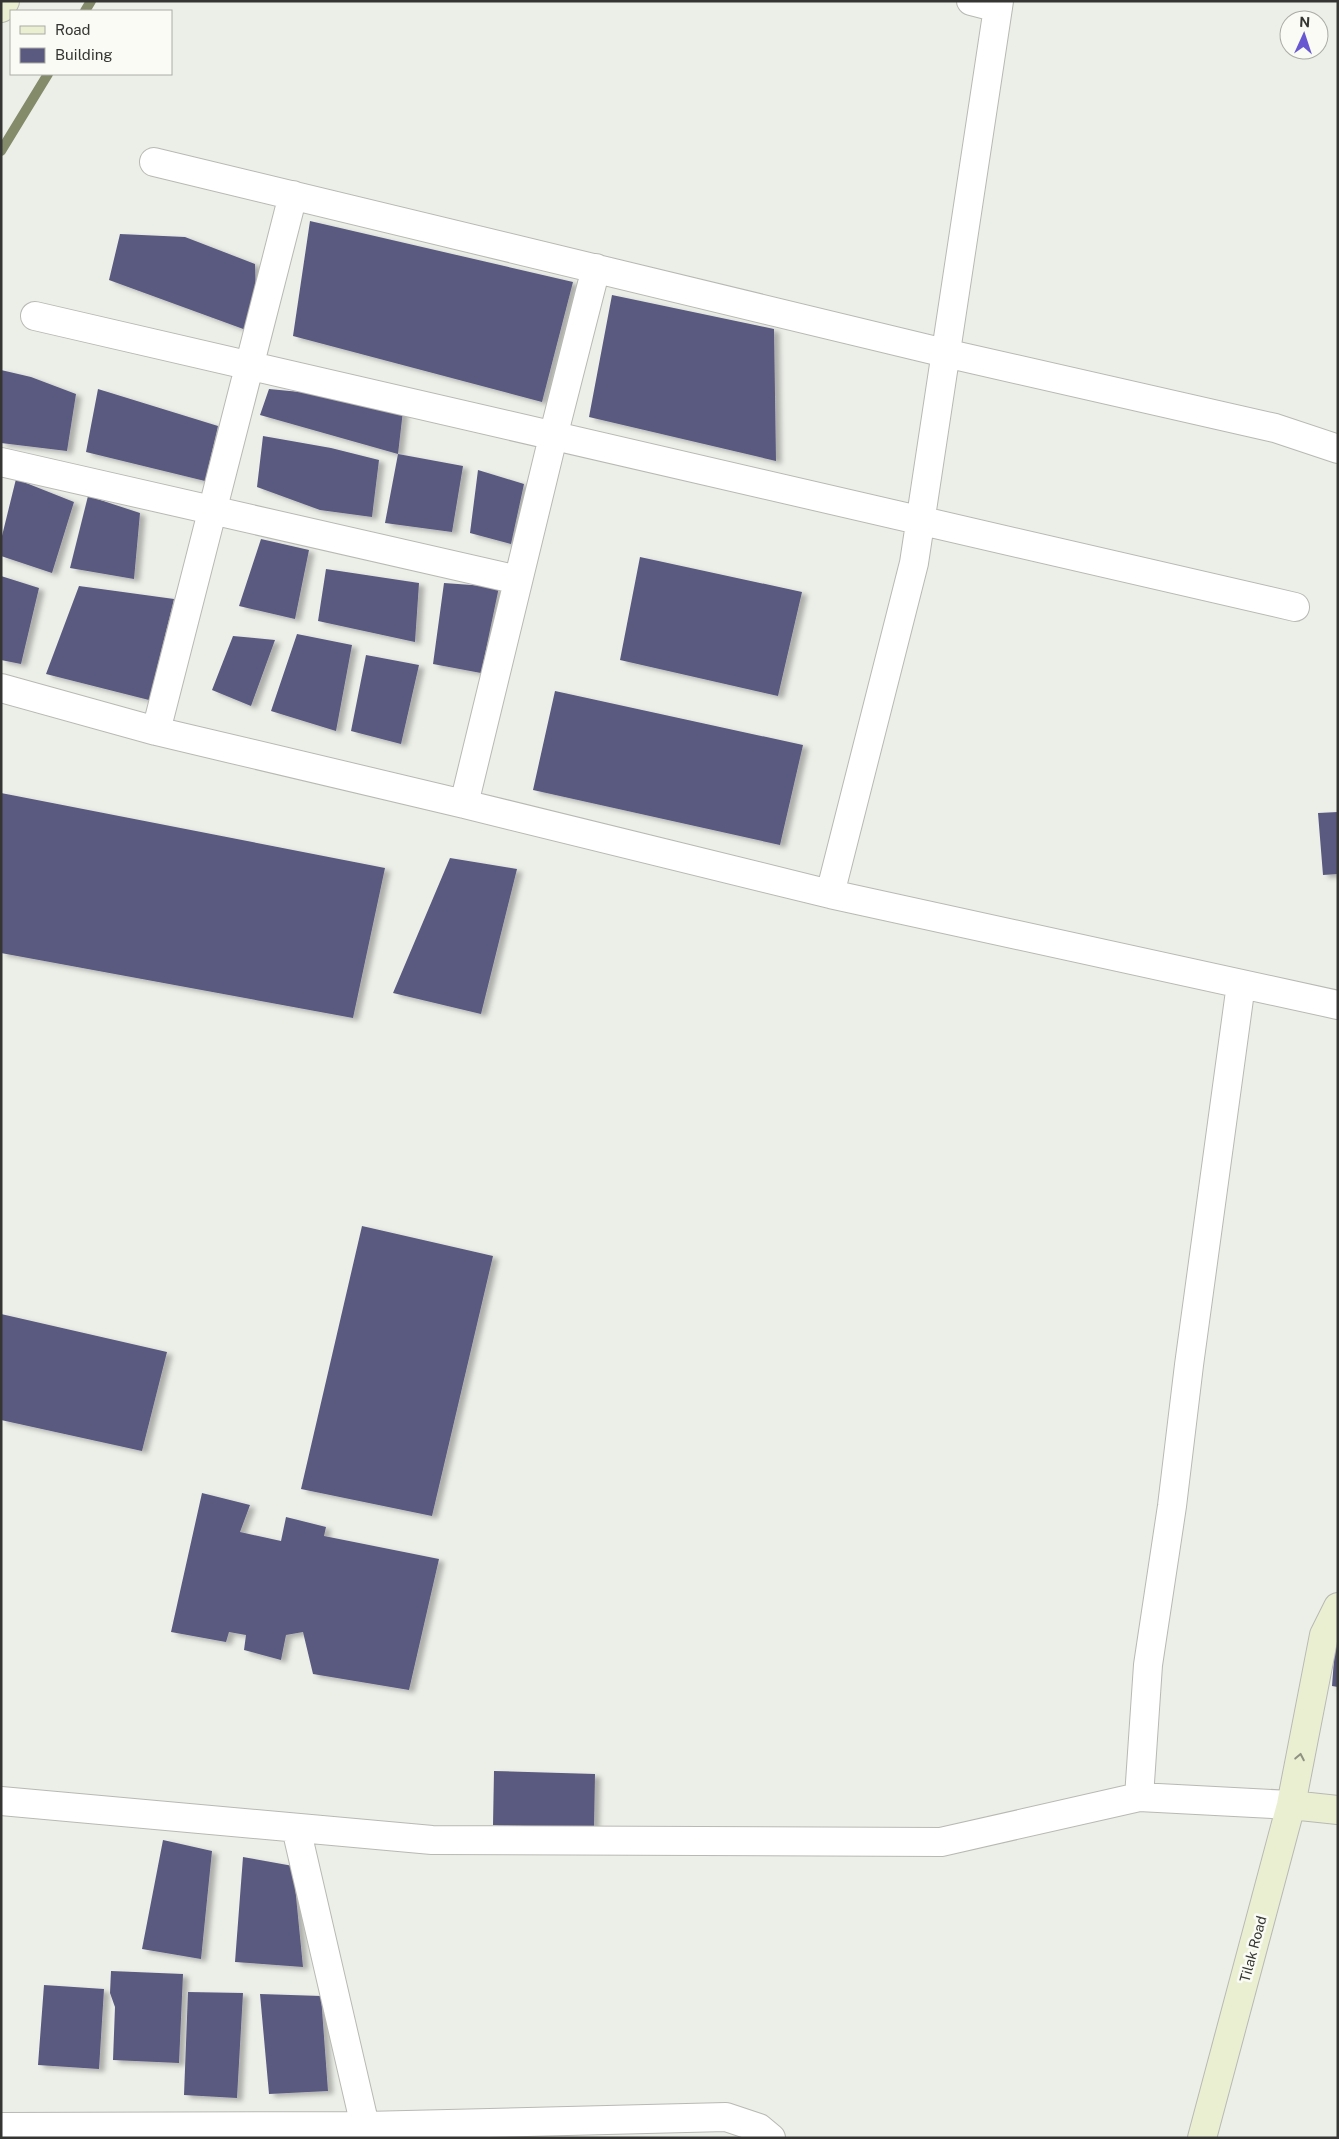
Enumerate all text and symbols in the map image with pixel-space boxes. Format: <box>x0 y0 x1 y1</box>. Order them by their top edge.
legend <box>10 10 172 75</box>
north arrow <box>1279 10 1329 60</box>
text: N <box>1299 14 1311 30</box>
text: Road <box>55 21 91 38</box>
text: Building <box>55 46 113 63</box>
one-way arrow <box>1295 1753 1305 1762</box>
street label: Tilak Road <box>1236 1914 1270 1984</box>

